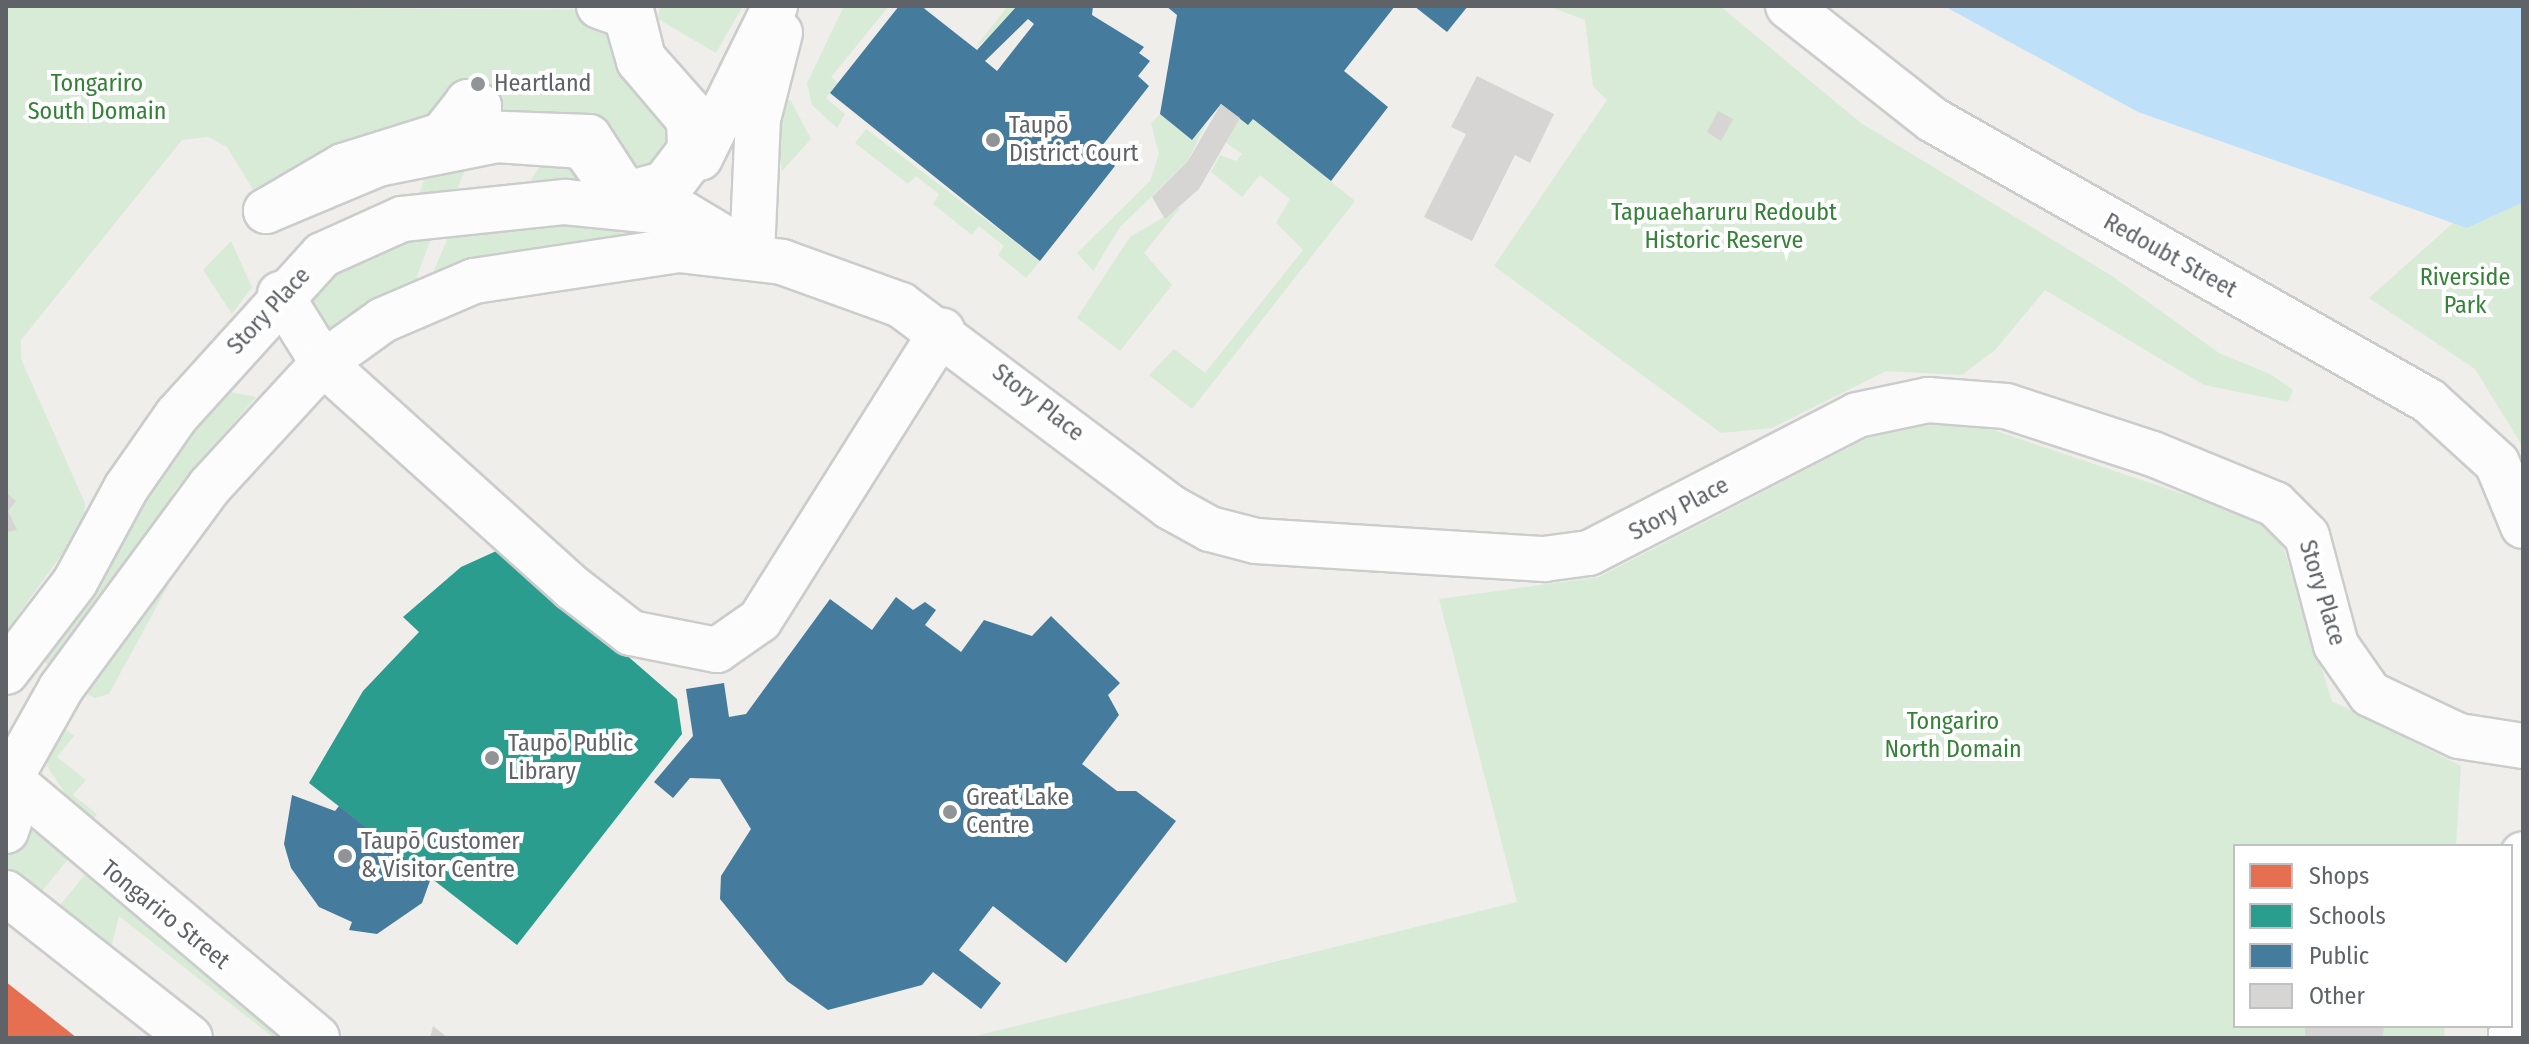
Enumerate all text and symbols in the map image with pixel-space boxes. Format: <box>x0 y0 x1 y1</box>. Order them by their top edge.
park label: Tongariro South Domain <box>28 70 166 126</box>
place label: Heartland <box>494 70 591 98</box>
marker: Heartland <box>469 75 487 93</box>
place label: Taupō District Court <box>1009 112 1138 168</box>
marker: Taupō District Court <box>984 131 1002 149</box>
park label: Tapuaeharuru Redoubt Historic Reserve <box>1611 199 1837 255</box>
street label: Redoubt Street <box>2098 208 2242 304</box>
street label: Story Place <box>221 261 317 361</box>
park label: Riverside Park <box>2420 264 2510 320</box>
street label: Story Place <box>986 358 1090 448</box>
street label: Story Place <box>1624 471 1734 547</box>
street label: Story Place <box>2292 537 2352 649</box>
park label: Tongariro North Domain <box>1884 708 2022 764</box>
place label: Taupō Public Library <box>508 730 633 786</box>
marker: Taupō Public Library <box>483 749 501 767</box>
place label: Great Lake Centre <box>966 784 1069 840</box>
marker: Great Lake Centre <box>941 803 959 821</box>
place label: Taupō Customer & Visitor Centre <box>361 828 520 884</box>
legend <box>2233 844 2513 1028</box>
marker: Taupō Customer & Visitor Centre <box>336 847 354 865</box>
street label: Tongariro Street <box>95 854 235 976</box>
text: Shops <box>2309 862 2369 890</box>
text: Schools <box>2309 902 2386 930</box>
text: Public <box>2309 942 2369 970</box>
text: Other <box>2309 982 2365 1010</box>

